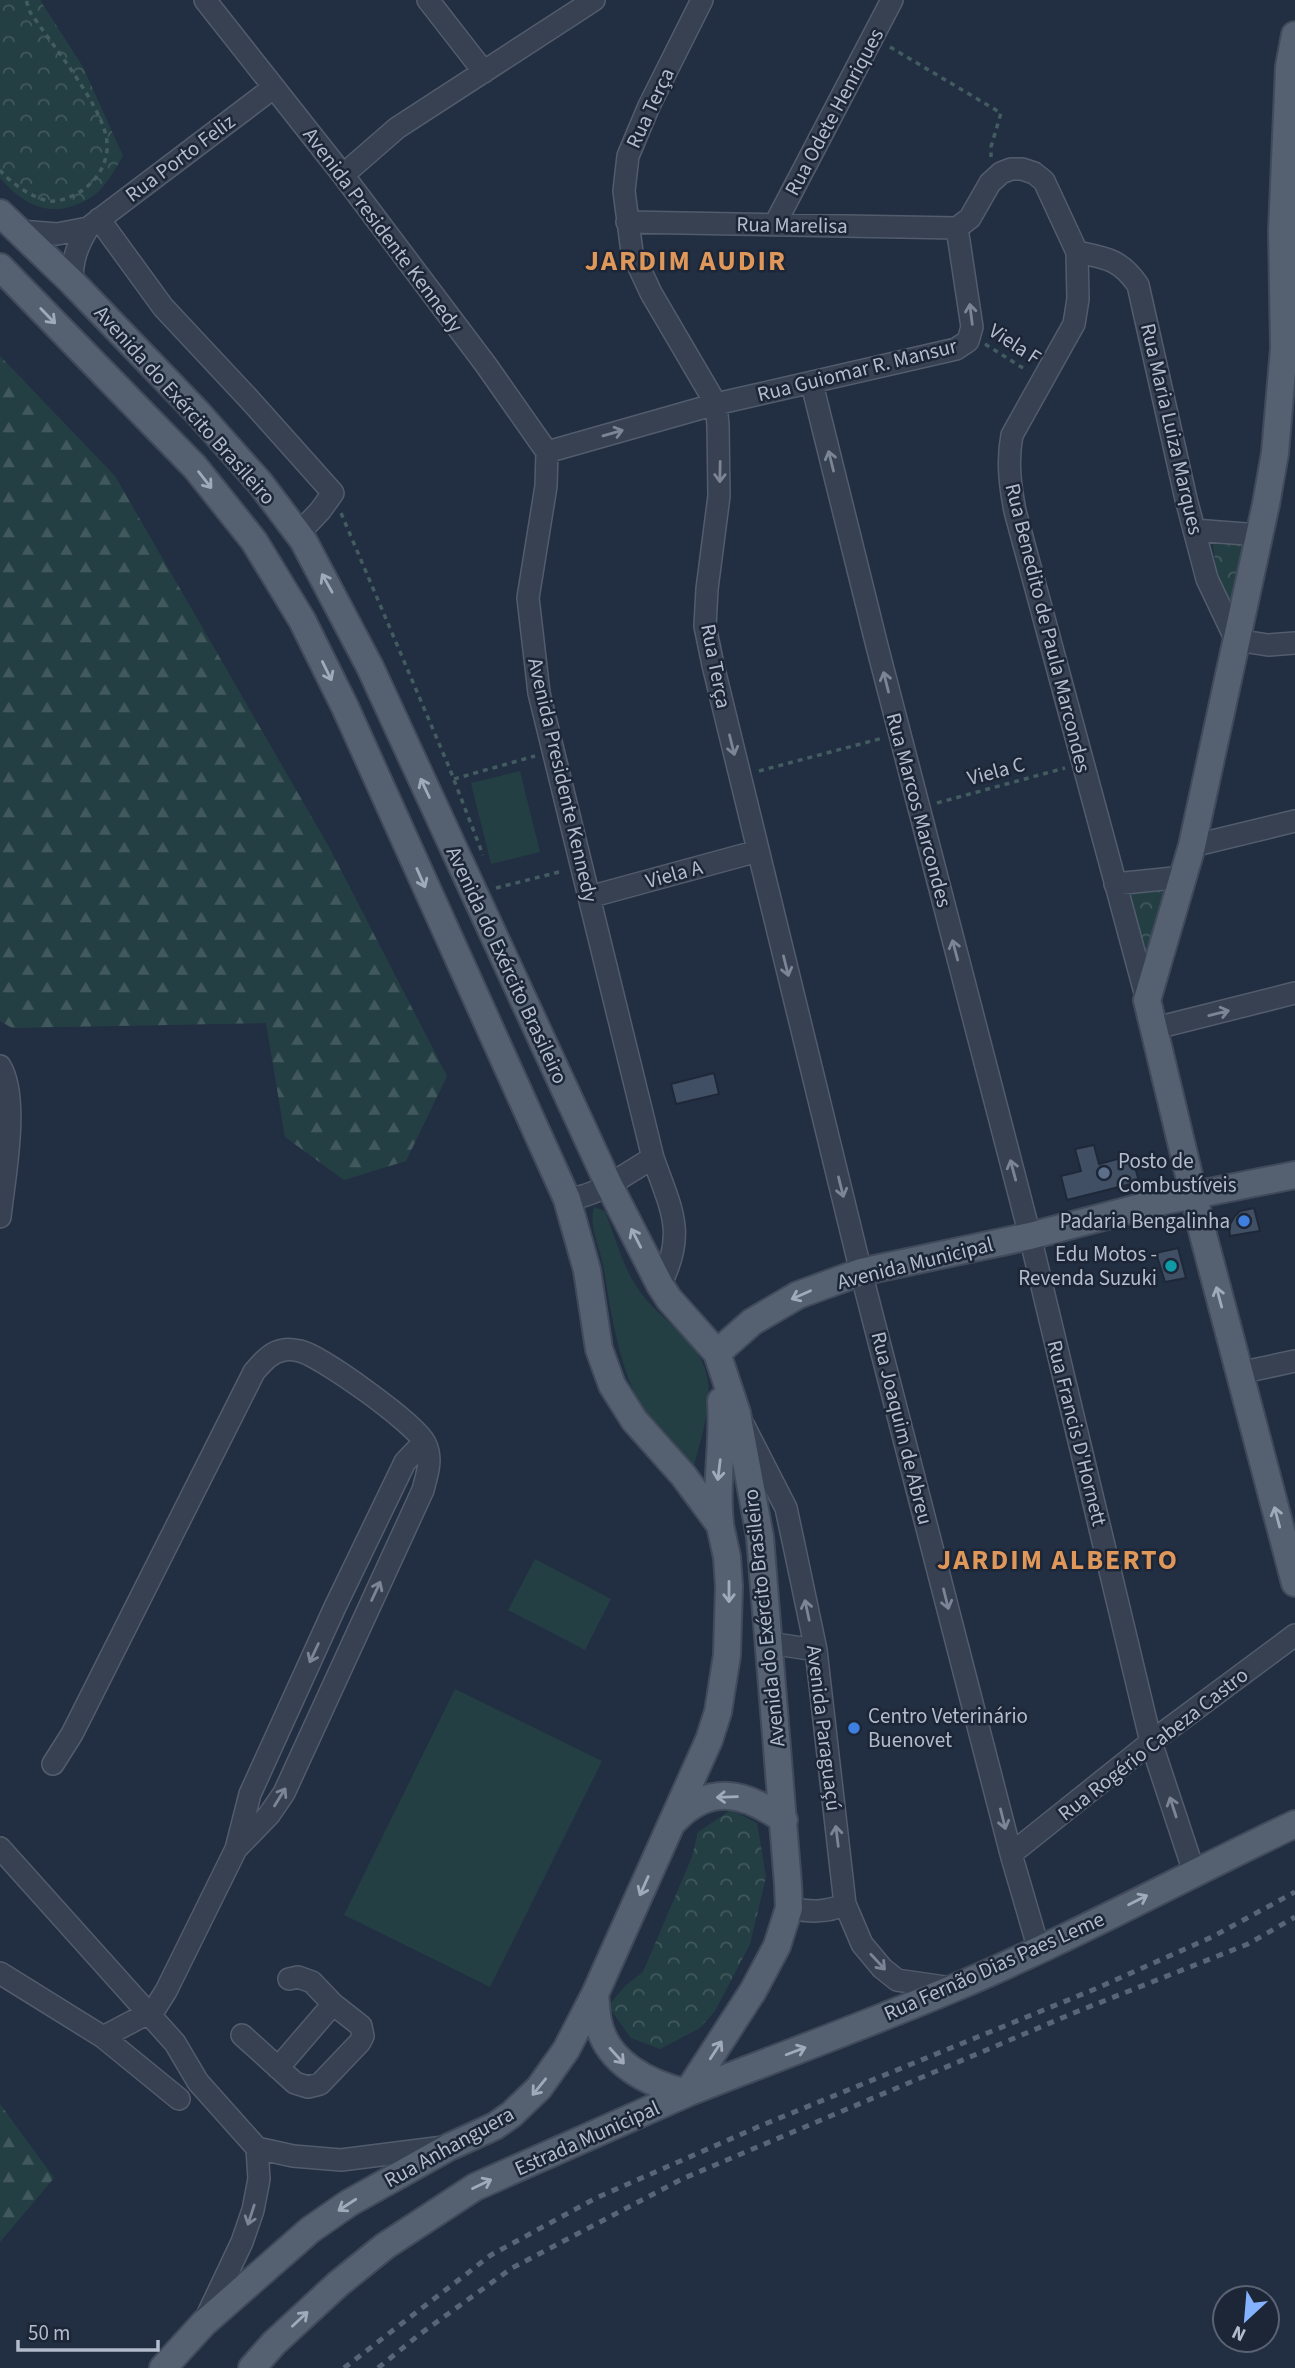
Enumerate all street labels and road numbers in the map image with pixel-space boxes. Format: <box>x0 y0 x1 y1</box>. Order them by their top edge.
street label: Rua Odete Henriques <box>777 23 891 201</box>
street label: Rua Terça <box>618 63 682 153</box>
street label: Rua Porto Feliz <box>119 107 241 209</box>
street label: Avenida Presidente Kennedy <box>296 121 470 339</box>
street label: Rua Marelisa <box>736 209 848 241</box>
street label: Avenida do Exército Brasileiro <box>87 299 283 511</box>
street label: Viela F <box>983 316 1047 372</box>
street label: Rua Maria Luiza Marques <box>1133 320 1211 538</box>
street label: Rua Guiomar R. Mansur <box>754 331 961 409</box>
street label: Rua Benedito de Paula Marcondes <box>997 480 1099 776</box>
street label: Rua Terça <box>693 621 739 711</box>
street label: Avenida Presidente Kennedy <box>520 655 606 905</box>
street label: Rua Marcos Marcondes <box>879 709 959 911</box>
street label: Viela C <box>964 749 1028 793</box>
street label: Avenida do Exército Brasileiro <box>439 841 575 1089</box>
street label: Viela A <box>642 852 706 896</box>
street label: Avenida Municipal <box>834 1229 996 1297</box>
street label: Rua Joaquim de Abreu <box>864 1328 940 1528</box>
street label: Rua Francis D'Hornett <box>1039 1337 1115 1529</box>
street label: Avenida do Exército Brasileiro <box>736 1488 792 1748</box>
street label: Avenida Paraguaçú <box>799 1643 849 1813</box>
street label: Rua Rogério Cabeza Castro <box>1051 1660 1255 1828</box>
street label: Rua Fernão Dias Paes Leme <box>879 1904 1109 2028</box>
street label: Estrada Municipal <box>510 2093 664 2183</box>
street label: Rua Anhanguera <box>379 2099 519 2195</box>

